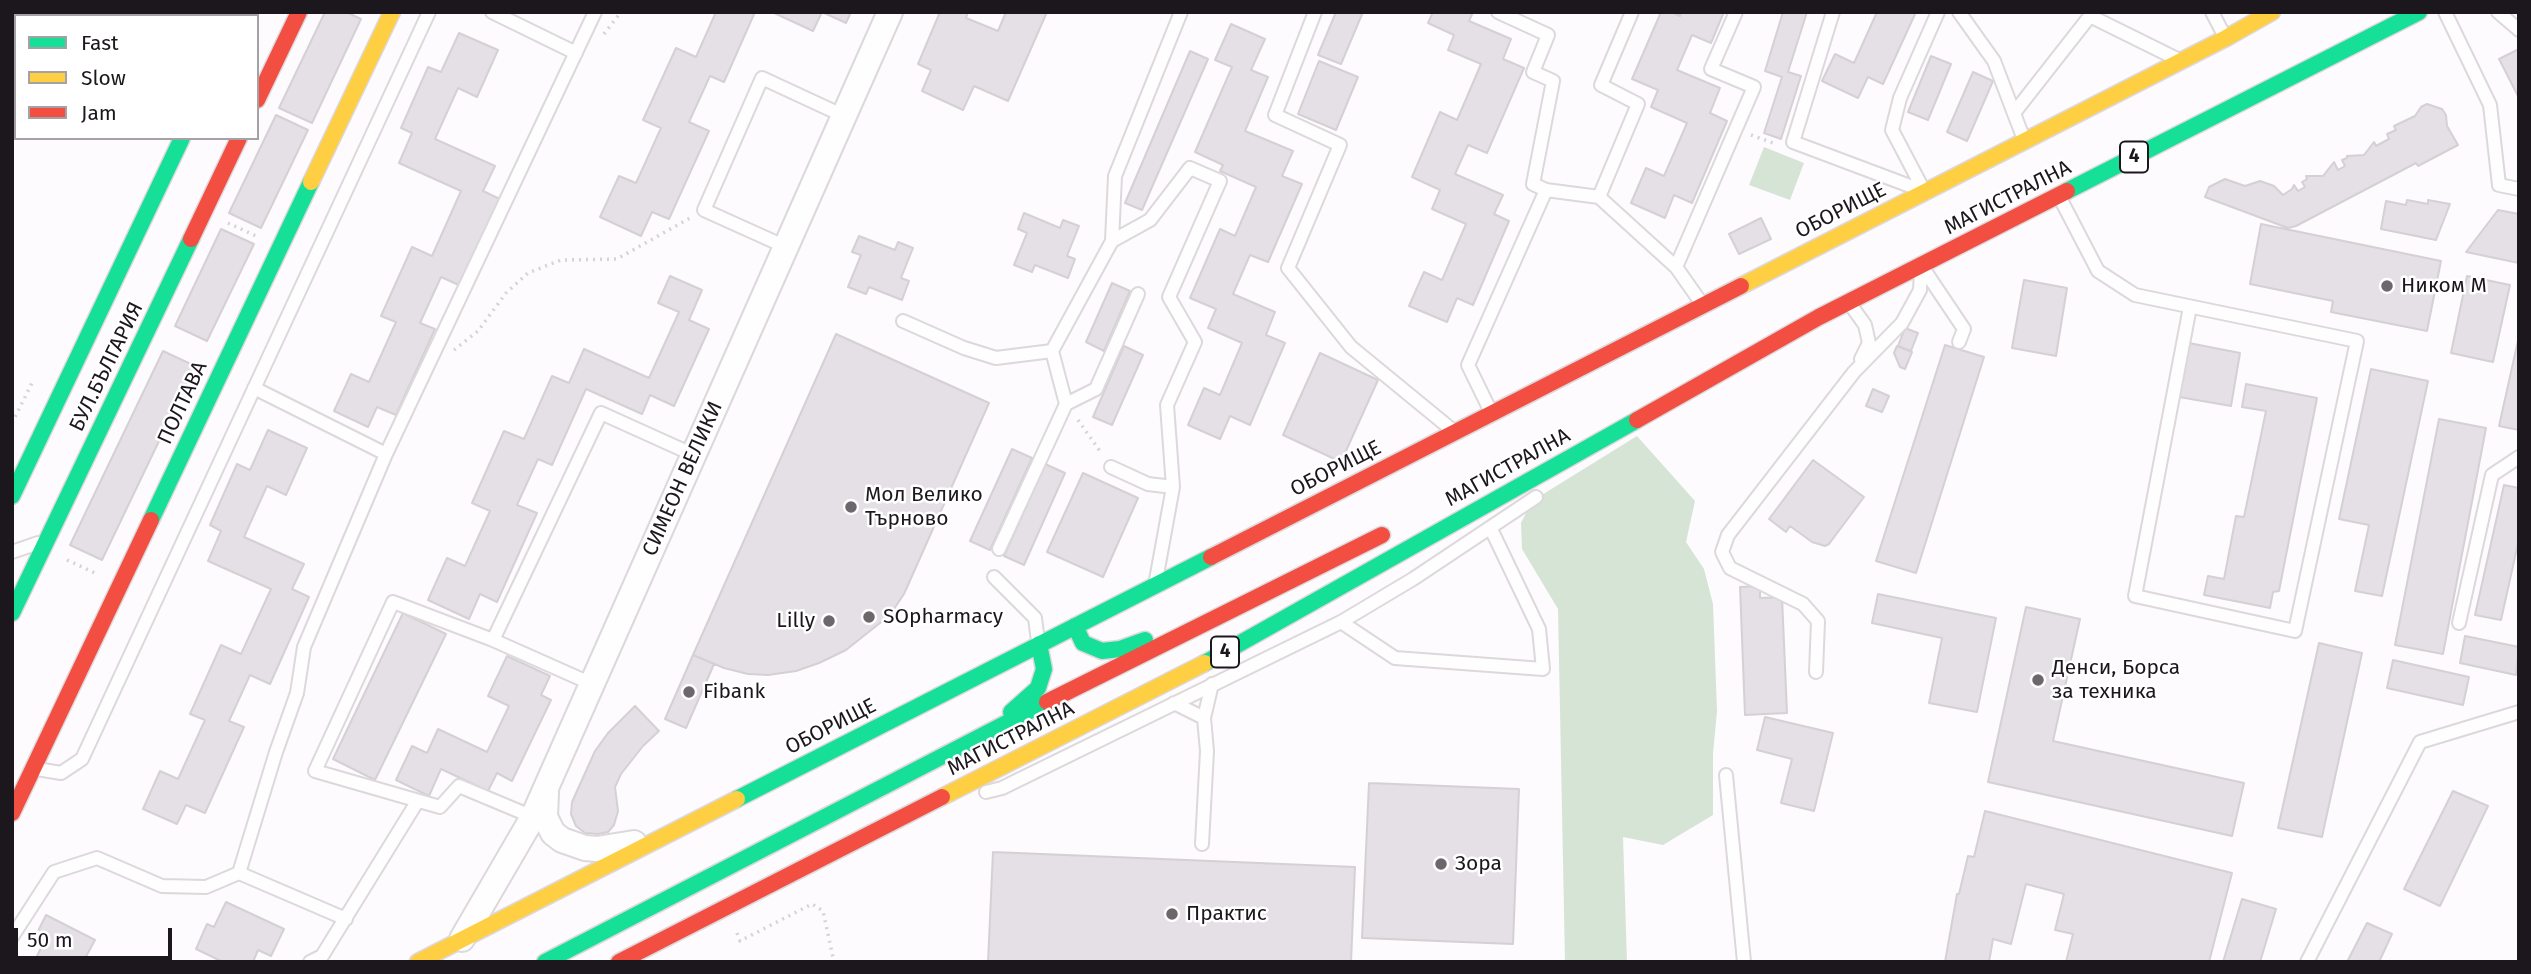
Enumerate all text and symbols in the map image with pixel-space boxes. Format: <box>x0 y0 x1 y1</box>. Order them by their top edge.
legend <box>14 14 259 140</box>
text: Fast <box>81 30 119 56</box>
text: Slow <box>81 65 126 91</box>
text: Jam <box>81 100 117 126</box>
road number: 4 <box>2120 141 2148 172</box>
street label: МАГИСТРАЛНА <box>1940 155 2076 241</box>
street label: ОБОРИЩЕ <box>1791 177 1891 245</box>
place label: Ником М <box>2401 273 2487 299</box>
marker: Ником М <box>2379 278 2395 294</box>
street label: БУЛ.БЪЛГАРИЯ <box>65 298 149 436</box>
street label: ПОЛТАВА <box>153 357 213 449</box>
street label: СИМЕОН ВЕЛИКИ <box>638 398 728 560</box>
street label: МАГИСТРАЛНА <box>1441 423 1575 513</box>
street label: ОБОРИЩЕ <box>1286 435 1386 503</box>
place label: Мол Велико Търново <box>865 482 983 532</box>
marker: Мол Велико Търново <box>843 499 859 515</box>
place label: SOpharmacy <box>883 604 1003 630</box>
place label: Lilly <box>776 608 815 634</box>
marker: SOpharmacy <box>861 609 877 625</box>
marker: Lilly <box>821 613 837 629</box>
road number: 4 <box>1211 636 1239 667</box>
place label: Денси, Борса за техника <box>2052 655 2180 705</box>
marker: Денси, Борса за техника <box>2030 672 2046 688</box>
place label: Fibank <box>703 679 765 705</box>
marker: Fibank <box>681 684 697 700</box>
street label: ОБОРИЩЕ <box>781 693 881 761</box>
street label: МАГИСТРАЛНА <box>943 696 1079 782</box>
place label: Зора <box>1455 851 1502 877</box>
marker: Зора <box>1433 856 1449 872</box>
place label: Практис <box>1186 901 1267 927</box>
marker: Практис <box>1164 906 1180 922</box>
scale bar <box>18 914 175 958</box>
text: 50 m <box>27 927 73 953</box>

